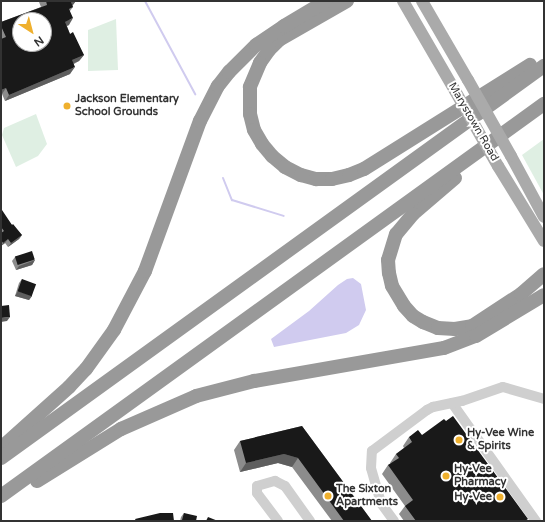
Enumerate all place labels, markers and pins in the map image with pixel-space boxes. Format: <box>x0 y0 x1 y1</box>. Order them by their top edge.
place label: Jackson Elementary School Grounds <box>75 93 179 119</box>
marker: Jackson Elementary School Grounds <box>62 101 72 111</box>
place label: Hy-Vee Wine & Spirits <box>467 427 534 453</box>
marker: Hy-Vee Wine & Spirits <box>454 435 464 445</box>
place label: Hy-Vee Pharmacy <box>454 463 506 489</box>
marker: Hy-Vee Pharmacy <box>441 471 451 481</box>
place label: The Sixton Apartments <box>336 483 398 509</box>
place label: Hy-Vee <box>454 490 492 504</box>
marker: The Sixton Apartments <box>323 491 333 501</box>
marker: Hy-Vee <box>495 492 505 502</box>

